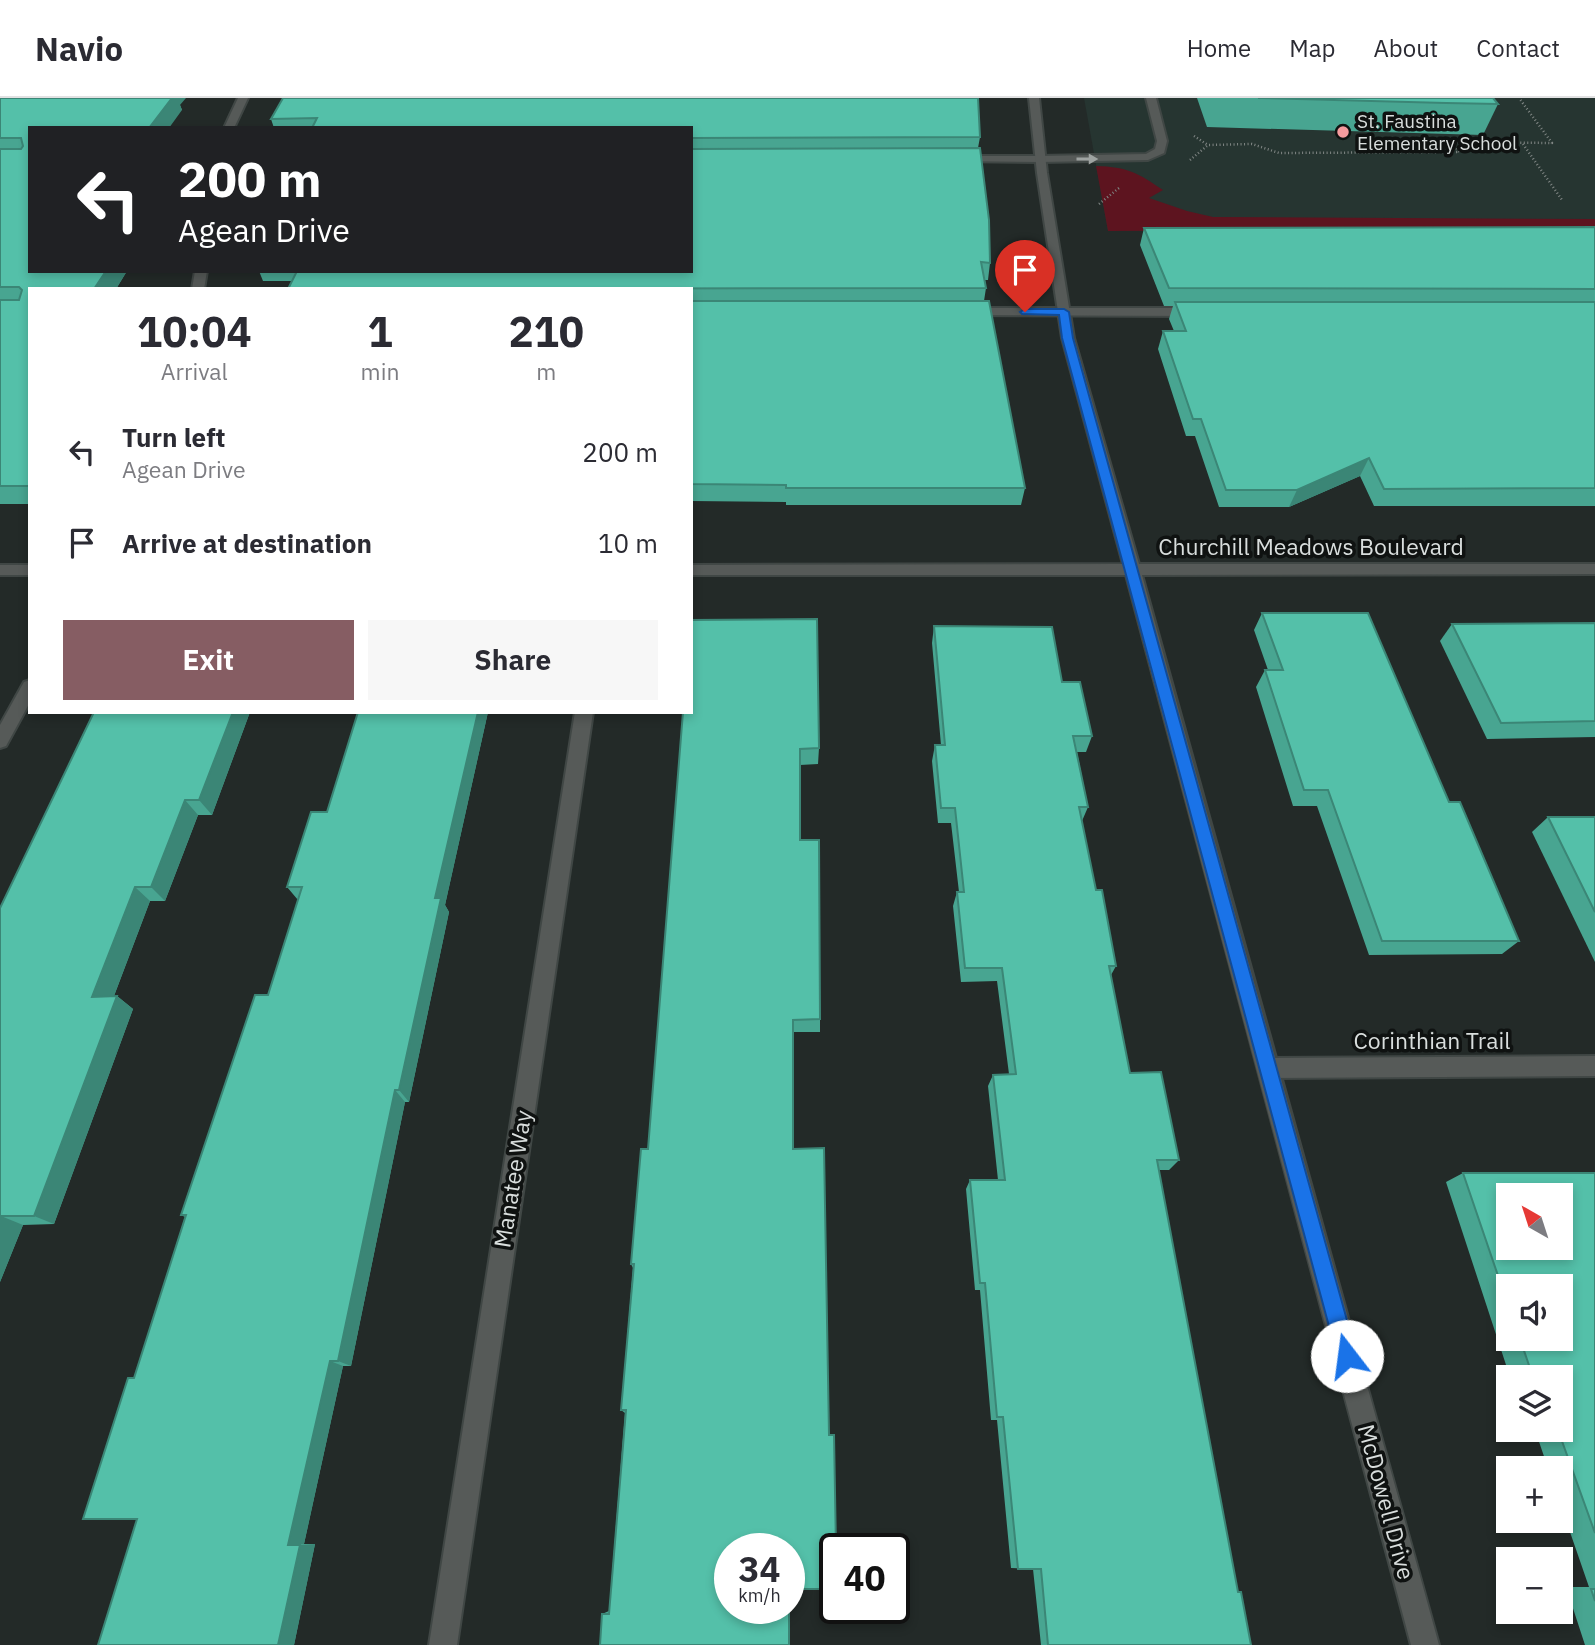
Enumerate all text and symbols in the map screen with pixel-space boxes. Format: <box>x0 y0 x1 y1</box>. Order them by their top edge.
text: Navio <box>35 27 123 70</box>
text: Home <box>1187 32 1251 64</box>
text: Map <box>1289 32 1335 64</box>
text: About <box>1373 32 1438 64</box>
text: Contact <box>1476 32 1560 64</box>
place label: St. Faustina Elementary School <box>1357 109 1517 155</box>
marker: St. Faustina Elementary School <box>1335 124 1351 140</box>
text: 200 m <box>178 147 322 210</box>
one-way arrow <box>1076 153 1098 165</box>
icon: left <box>63 154 154 245</box>
text: Agean Drive <box>178 209 350 251</box>
pin <box>995 240 1055 312</box>
icon: arrive <box>1006 251 1044 289</box>
text: 10:04 <box>137 304 252 359</box>
text: 1 <box>367 304 393 359</box>
text: 210 <box>508 304 584 359</box>
text: Arrival <box>161 356 228 386</box>
text: min <box>361 356 399 386</box>
text: m <box>536 356 556 386</box>
text: Turn left <box>122 420 225 454</box>
icon: left <box>63 433 101 471</box>
text: 200 m <box>582 435 658 469</box>
text: Agean Drive <box>122 454 246 484</box>
icon: arrive <box>63 524 101 562</box>
text: Arrive at destination <box>122 526 372 560</box>
text: 10 m <box>598 526 658 560</box>
street label: Churchill Meadows Boulevard <box>1158 531 1464 561</box>
button: Exit <box>63 620 354 700</box>
button: Share <box>368 620 658 700</box>
street label: Corinthian Trail <box>1354 1025 1510 1055</box>
street label: Manatee Way <box>486 1107 538 1250</box>
north arrow <box>1496 1183 1573 1260</box>
map controls <box>1496 1183 1573 1624</box>
button: sound <box>1496 1274 1573 1351</box>
position arrow <box>1310 1319 1384 1393</box>
button: layers <box>1496 1365 1573 1442</box>
street label: McDowell Drive <box>1352 1421 1422 1583</box>
button: + <box>1496 1456 1573 1533</box>
speed limit sign: 40 <box>819 1533 910 1624</box>
text: 34 <box>738 1546 781 1592</box>
button: − <box>1496 1547 1573 1624</box>
text: km/h <box>738 1584 781 1607</box>

